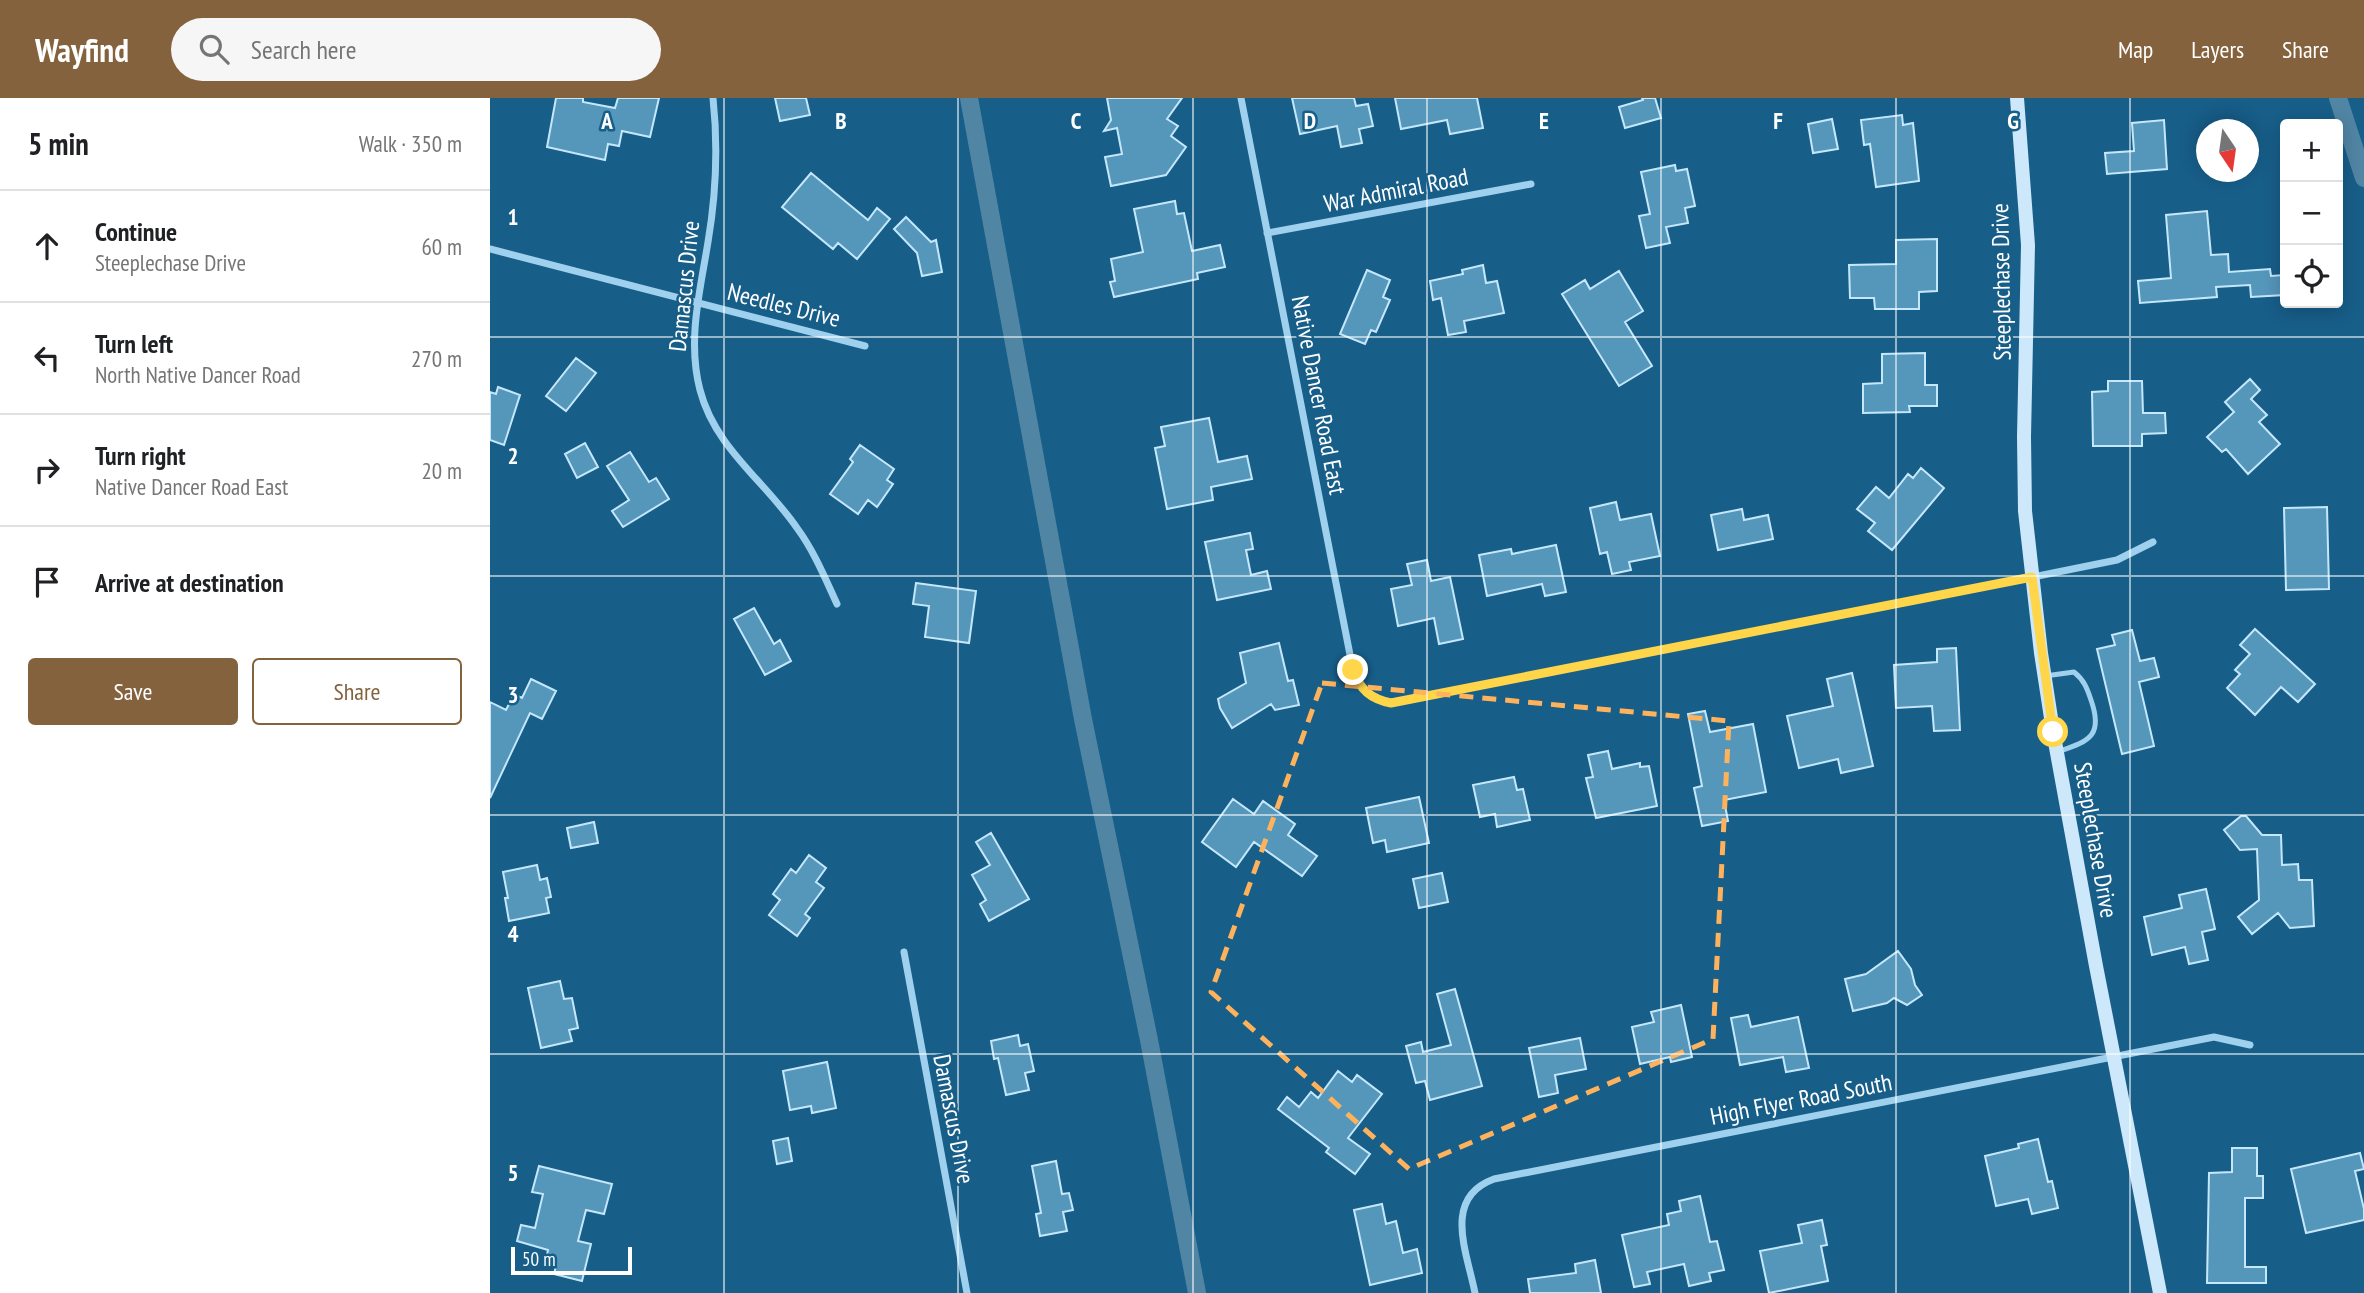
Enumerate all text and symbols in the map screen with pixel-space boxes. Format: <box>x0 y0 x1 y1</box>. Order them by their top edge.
search box <box>171 18 661 81</box>
text: Wayfind <box>35 28 129 71</box>
icon: search <box>195 30 233 68</box>
text: Search here <box>251 33 356 66</box>
text: Map <box>2118 34 2153 65</box>
text: Layers <box>2191 34 2244 65</box>
text: Share <box>2282 34 2329 65</box>
text: A <box>600 106 613 135</box>
text: B <box>835 106 847 135</box>
text: C <box>1071 106 1082 135</box>
text: D <box>1304 106 1316 135</box>
text: E <box>1539 106 1549 135</box>
text: F <box>1773 106 1783 135</box>
text: G <box>2007 106 2019 135</box>
north arrow <box>2196 119 2259 182</box>
map controls <box>2280 119 2343 308</box>
button: + <box>2280 119 2343 182</box>
text: 5 min <box>28 124 89 163</box>
text: Walk · 350 m <box>359 129 462 158</box>
street label: War Admiral Road <box>1321 161 1471 219</box>
button: − <box>2280 182 2343 245</box>
text: 1 <box>508 202 519 231</box>
street label: Steeplechase Drive <box>1984 203 2018 361</box>
text: Continue <box>95 215 177 248</box>
street label: Damascus Drive <box>662 219 706 353</box>
icon: ahead <box>28 227 66 265</box>
text: 60 m <box>421 232 462 261</box>
button: locate <box>2280 245 2343 308</box>
text: Steeplechase Drive <box>95 248 246 277</box>
street label: Needles Drive <box>724 276 844 334</box>
street label: Native Dancer Road East <box>1285 293 1354 497</box>
text: Turn left <box>95 327 173 360</box>
icon: left <box>28 339 66 377</box>
text: 270 m <box>411 344 462 373</box>
text: North Native Dancer Road <box>95 360 301 389</box>
text: Turn right <box>95 439 186 472</box>
text: 2 <box>508 441 519 470</box>
icon: right <box>28 451 66 489</box>
text: 20 m <box>421 456 462 485</box>
text: Native Dancer Road East <box>95 472 288 501</box>
icon: arrive <box>28 563 66 601</box>
text: Arrive at destination <box>95 566 284 599</box>
route end <box>1337 654 1368 685</box>
button: Save <box>28 658 238 725</box>
button: Share <box>252 658 462 725</box>
text: 3 <box>508 680 519 709</box>
route start <box>2037 716 2068 747</box>
street label: Steeplechase Drive <box>2067 760 2125 920</box>
text: 4 <box>508 919 519 948</box>
street label: Damascus Drive <box>926 1052 982 1186</box>
street label: High Flyer Road South <box>1708 1066 1894 1132</box>
text: 5 <box>508 1158 519 1187</box>
scale bar <box>511 1244 632 1276</box>
text: 50 m <box>522 1247 556 1271</box>

